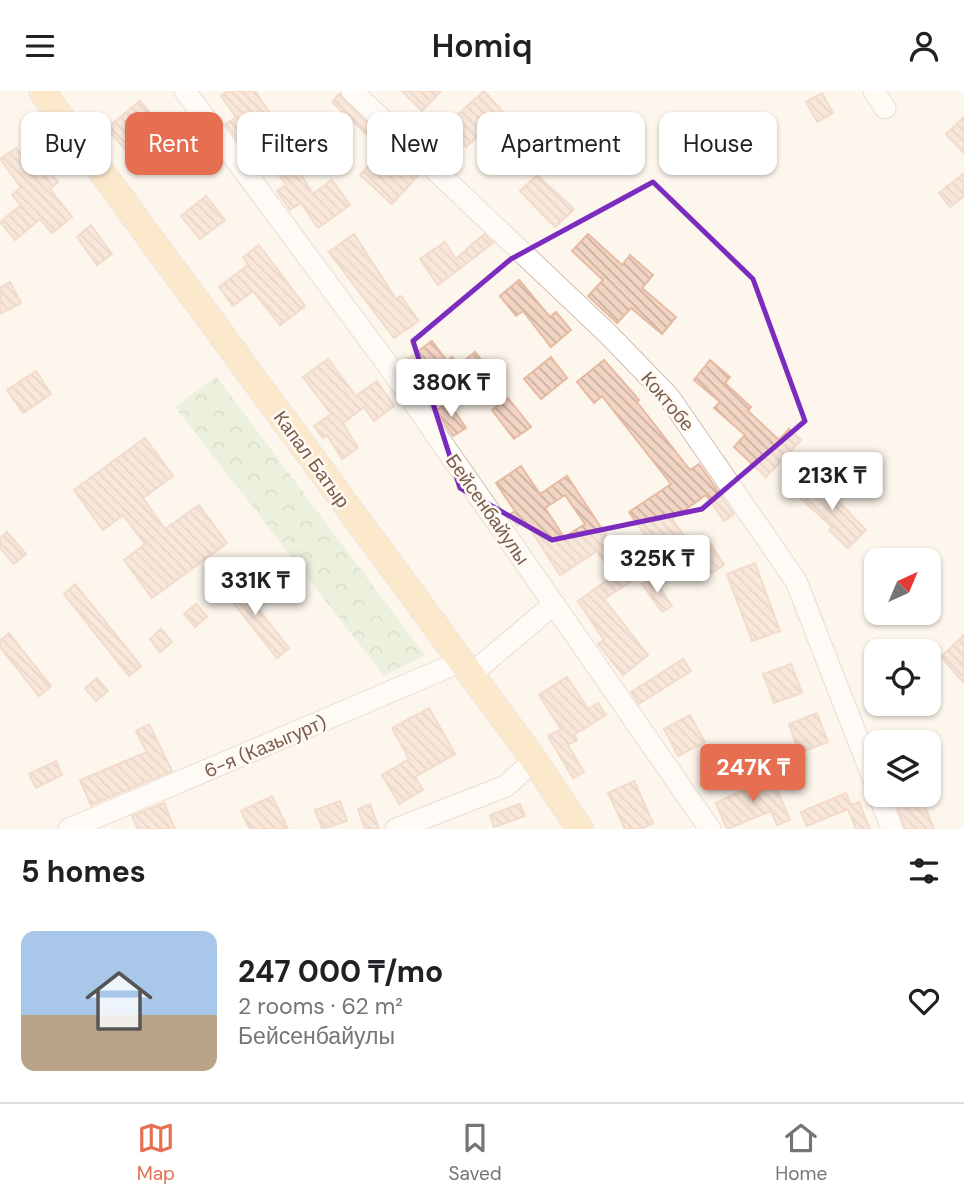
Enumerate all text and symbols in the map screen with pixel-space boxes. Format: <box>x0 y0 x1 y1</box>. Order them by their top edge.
text: Homiq <box>432 25 532 67</box>
icon: menu <box>21 27 59 65</box>
icon: person <box>905 27 943 65</box>
chip: Buy <box>21 112 111 175</box>
chip: Rent <box>125 112 223 175</box>
chip: Filters <box>237 112 353 175</box>
chip: New <box>367 112 463 175</box>
chip: Apartment <box>477 112 645 175</box>
chip: House <box>659 112 777 175</box>
pin: 380K ₸ <box>394 359 508 419</box>
street label: Коктобе <box>635 366 700 436</box>
text: 380K ₸ <box>412 367 490 397</box>
street label: Капал Батыр <box>268 406 355 513</box>
street label: Бейсенбайулы <box>440 449 535 570</box>
pin: 213K ₸ <box>775 453 889 512</box>
text: 213K ₸ <box>798 460 866 490</box>
pin: 325K ₸ <box>600 535 714 595</box>
text: 325K ₸ <box>620 543 694 573</box>
north arrow <box>864 548 942 625</box>
map controls <box>864 548 941 807</box>
pin: 331K ₸ <box>198 557 312 617</box>
text: 331K ₸ <box>221 565 289 595</box>
button: locate <box>864 639 941 716</box>
street label: 6-я (Казыгурт) <box>200 709 330 783</box>
button: layers <box>864 730 941 807</box>
pin: 247K ₸ <box>696 745 810 804</box>
text: 247K ₸ <box>716 752 790 782</box>
text: 5 homes <box>21 852 146 891</box>
icon: filters <box>905 852 943 890</box>
text: 247 000 ₸/mo <box>238 952 443 991</box>
icon: home <box>77 959 161 1043</box>
icon: heart <box>905 982 943 1020</box>
text: 2 rooms · 62 m² <box>238 991 403 1021</box>
text: Бейсенбайулы <box>238 1021 395 1051</box>
tab: Map <box>137 1119 175 1186</box>
tab: Saved <box>449 1119 502 1186</box>
tab: Home <box>775 1119 827 1186</box>

